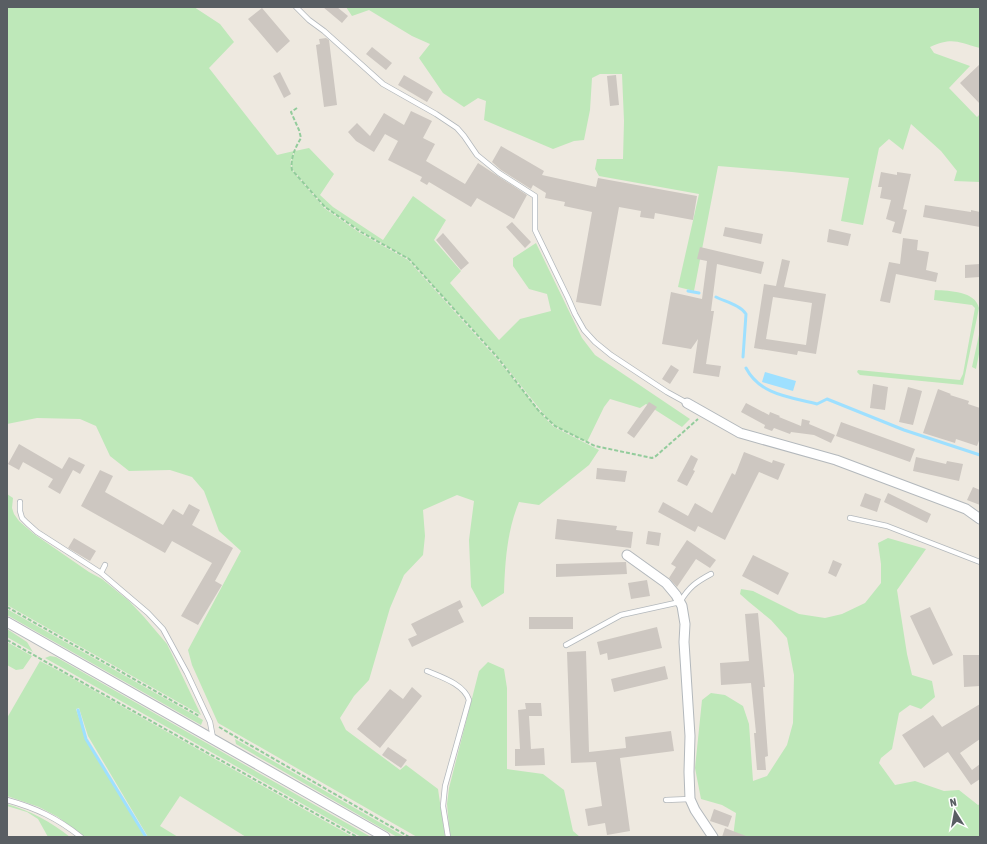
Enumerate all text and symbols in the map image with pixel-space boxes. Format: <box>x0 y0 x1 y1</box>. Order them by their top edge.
north arrow <box>935 792 975 832</box>
text: N <box>949 796 957 809</box>

